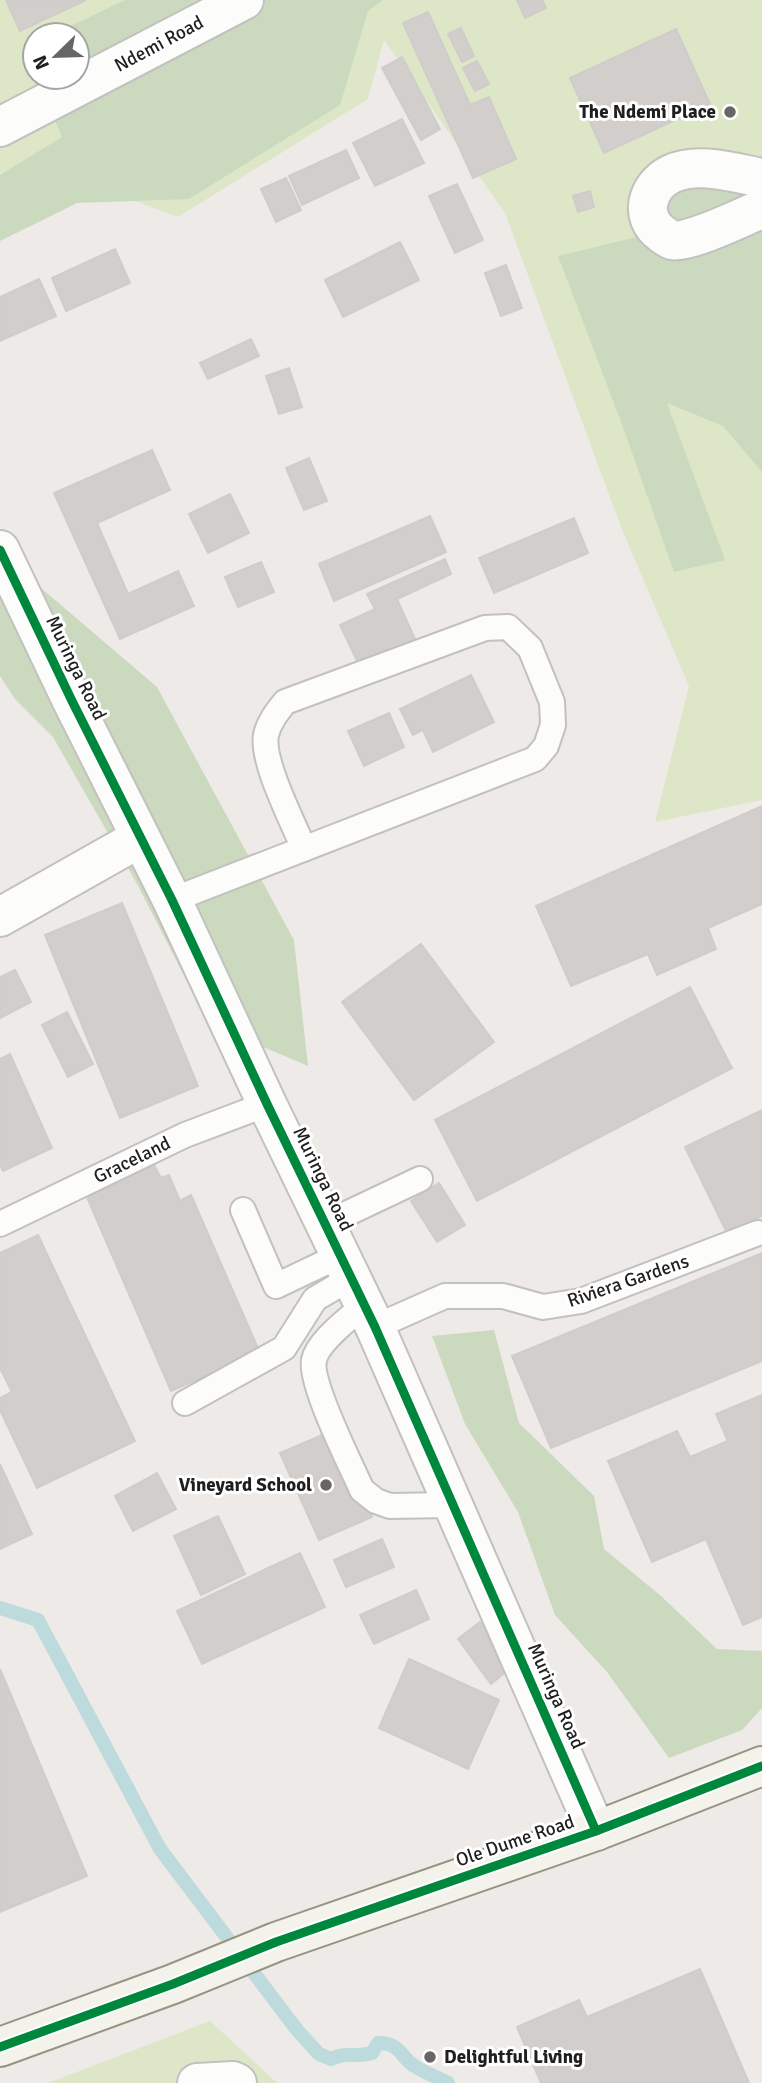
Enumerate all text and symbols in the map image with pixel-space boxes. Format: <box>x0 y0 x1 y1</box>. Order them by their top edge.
street label: Ndemi Road <box>110 10 208 78</box>
north arrow <box>21 21 91 91</box>
text: N <box>28 51 55 73</box>
place label: The Ndemi Place <box>579 100 716 124</box>
marker: The Ndemi Place <box>722 104 738 120</box>
street label: Muringa Road <box>40 612 112 724</box>
street label: Muringa Road <box>287 1123 359 1235</box>
street label: Graceland <box>90 1131 174 1189</box>
street label: Riviera Gardens <box>564 1249 692 1313</box>
place label: Vineyard School <box>179 1473 312 1497</box>
marker: Vineyard School <box>318 1477 334 1493</box>
street label: Muringa Road <box>522 1639 590 1753</box>
street label: Ole Dume Road <box>453 1810 577 1872</box>
place label: Delightful Living <box>444 2045 583 2069</box>
marker: Delightful Living <box>422 2049 438 2065</box>

